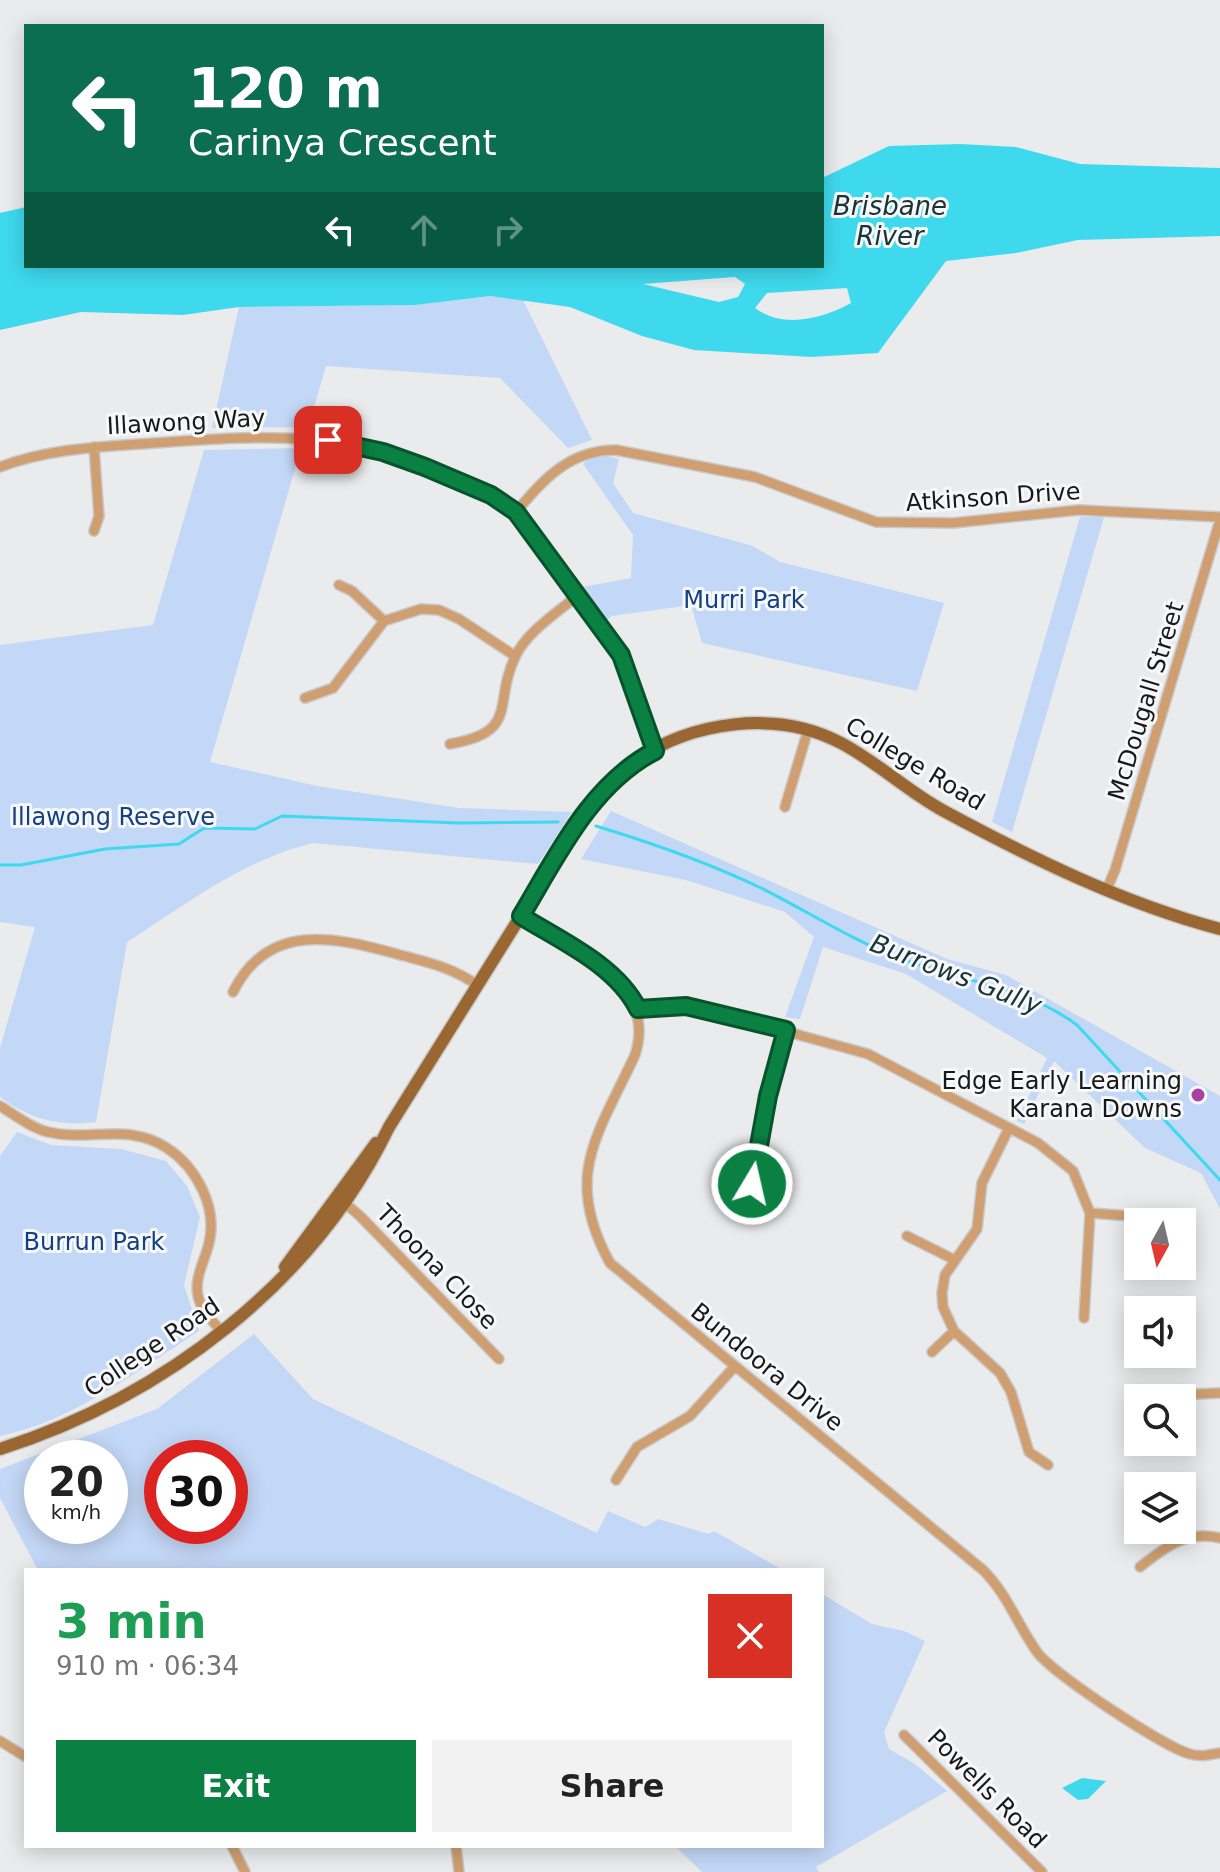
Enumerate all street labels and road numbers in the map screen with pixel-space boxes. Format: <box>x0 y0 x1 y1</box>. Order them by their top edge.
street label: Illawong Way <box>106 404 266 440</box>
street label: Atkinson Drive <box>905 477 1081 517</box>
street label: McDougall Street <box>1102 598 1190 804</box>
street label: College Road <box>840 711 990 817</box>
street label: Thoona Close <box>370 1198 503 1335</box>
street label: College Road <box>79 1291 225 1403</box>
street label: Bundoora Drive <box>685 1297 849 1437</box>
street label: Powells Road <box>922 1724 1052 1854</box>

